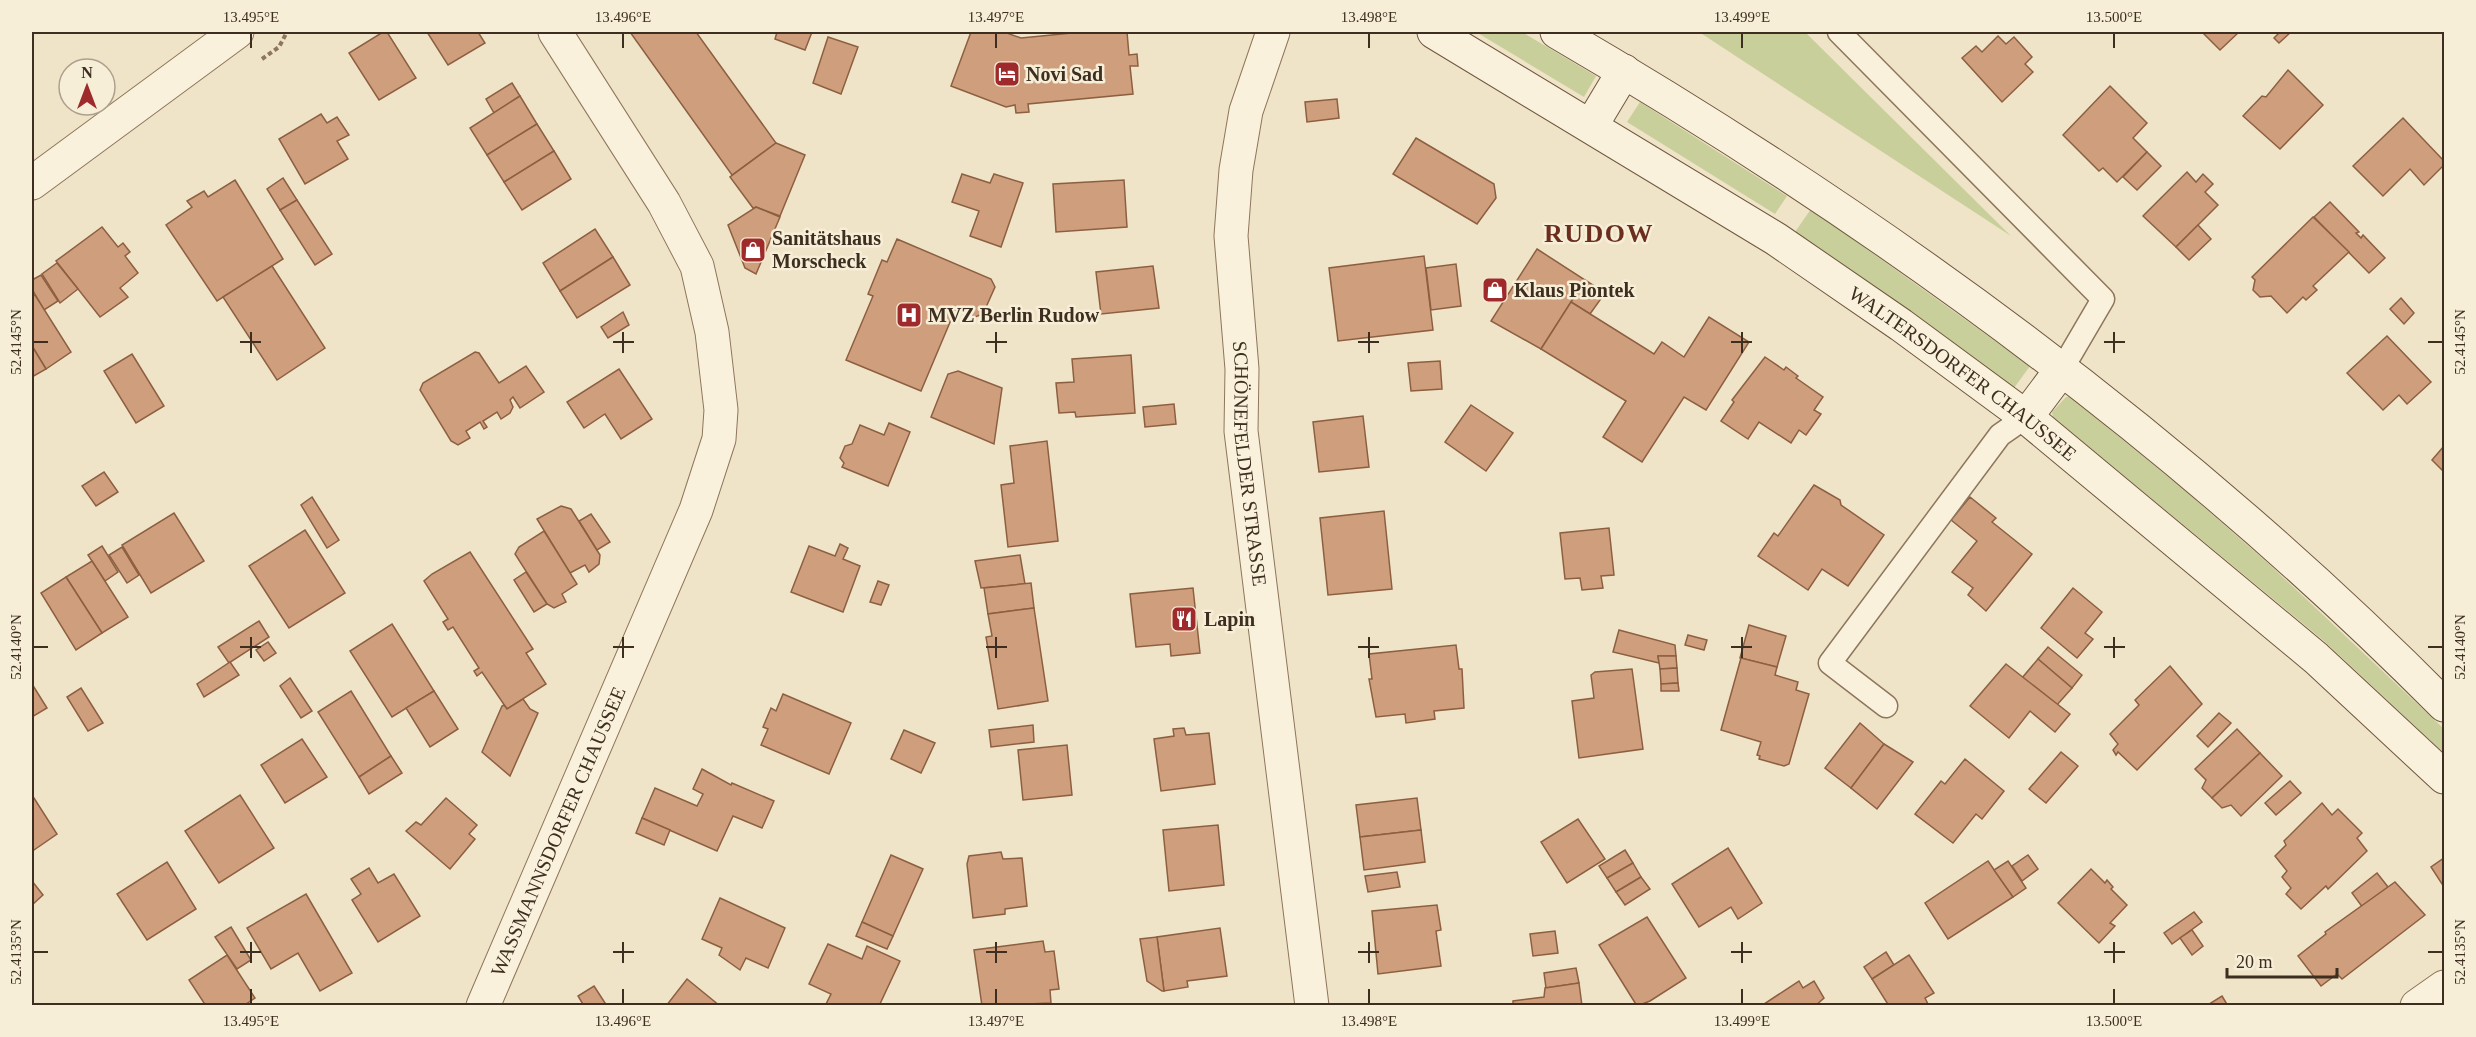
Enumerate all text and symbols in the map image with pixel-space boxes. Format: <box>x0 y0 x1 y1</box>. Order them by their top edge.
text: 13.495°E <box>223 9 279 25</box>
text: 13.496°E <box>595 9 651 25</box>
text: 13.497°E <box>968 9 1024 25</box>
text: 13.498°E <box>1341 9 1397 25</box>
text: 13.499°E <box>1714 9 1770 25</box>
text: 13.500°E <box>2086 9 2142 25</box>
north arrow <box>57 57 117 117</box>
hotel icon: Novi Sad <box>992 59 1022 89</box>
place label: Novi Sad <box>1026 63 1103 85</box>
text: N <box>81 64 93 81</box>
district label: RUDOW <box>1544 219 1654 248</box>
place label: Sanitätshaus Morscheck <box>772 227 881 272</box>
shop icon: Sanitätshaus Morscheck <box>738 235 768 265</box>
shop icon: Klaus Piontek <box>1480 275 1510 305</box>
place label: Klaus Piontek <box>1514 279 1635 301</box>
street label: WALTERSDORFER CHAUSSEE <box>1845 282 2081 465</box>
hospital icon: MVZ Berlin Rudow <box>894 300 924 330</box>
place label: MVZ Berlin Rudow <box>928 304 1100 326</box>
text: 52.4145°N <box>8 309 24 375</box>
text: 52.4145°N <box>2452 309 2468 375</box>
street label: SCHÖNEFELDER STRASSE <box>1229 340 1271 587</box>
restaurant icon: Lapin <box>1169 604 1199 634</box>
place label: Lapin <box>1204 608 1255 631</box>
text: 52.4140°N <box>8 614 24 680</box>
text: 52.4140°N <box>2452 614 2468 680</box>
street label: WASSMANNSDORFER CHAUSSEE <box>486 683 630 980</box>
text: 52.4135°N <box>8 919 24 985</box>
text: 52.4135°N <box>2452 919 2468 985</box>
scale bar <box>2227 941 2336 979</box>
text: 20 m <box>2236 952 2273 972</box>
text: 13.495°E <box>223 1013 279 1029</box>
text: 13.496°E <box>595 1013 651 1029</box>
text: 13.497°E <box>968 1013 1024 1029</box>
text: 13.498°E <box>1341 1013 1397 1029</box>
text: 13.499°E <box>1714 1013 1770 1029</box>
text: 13.500°E <box>2086 1013 2142 1029</box>

